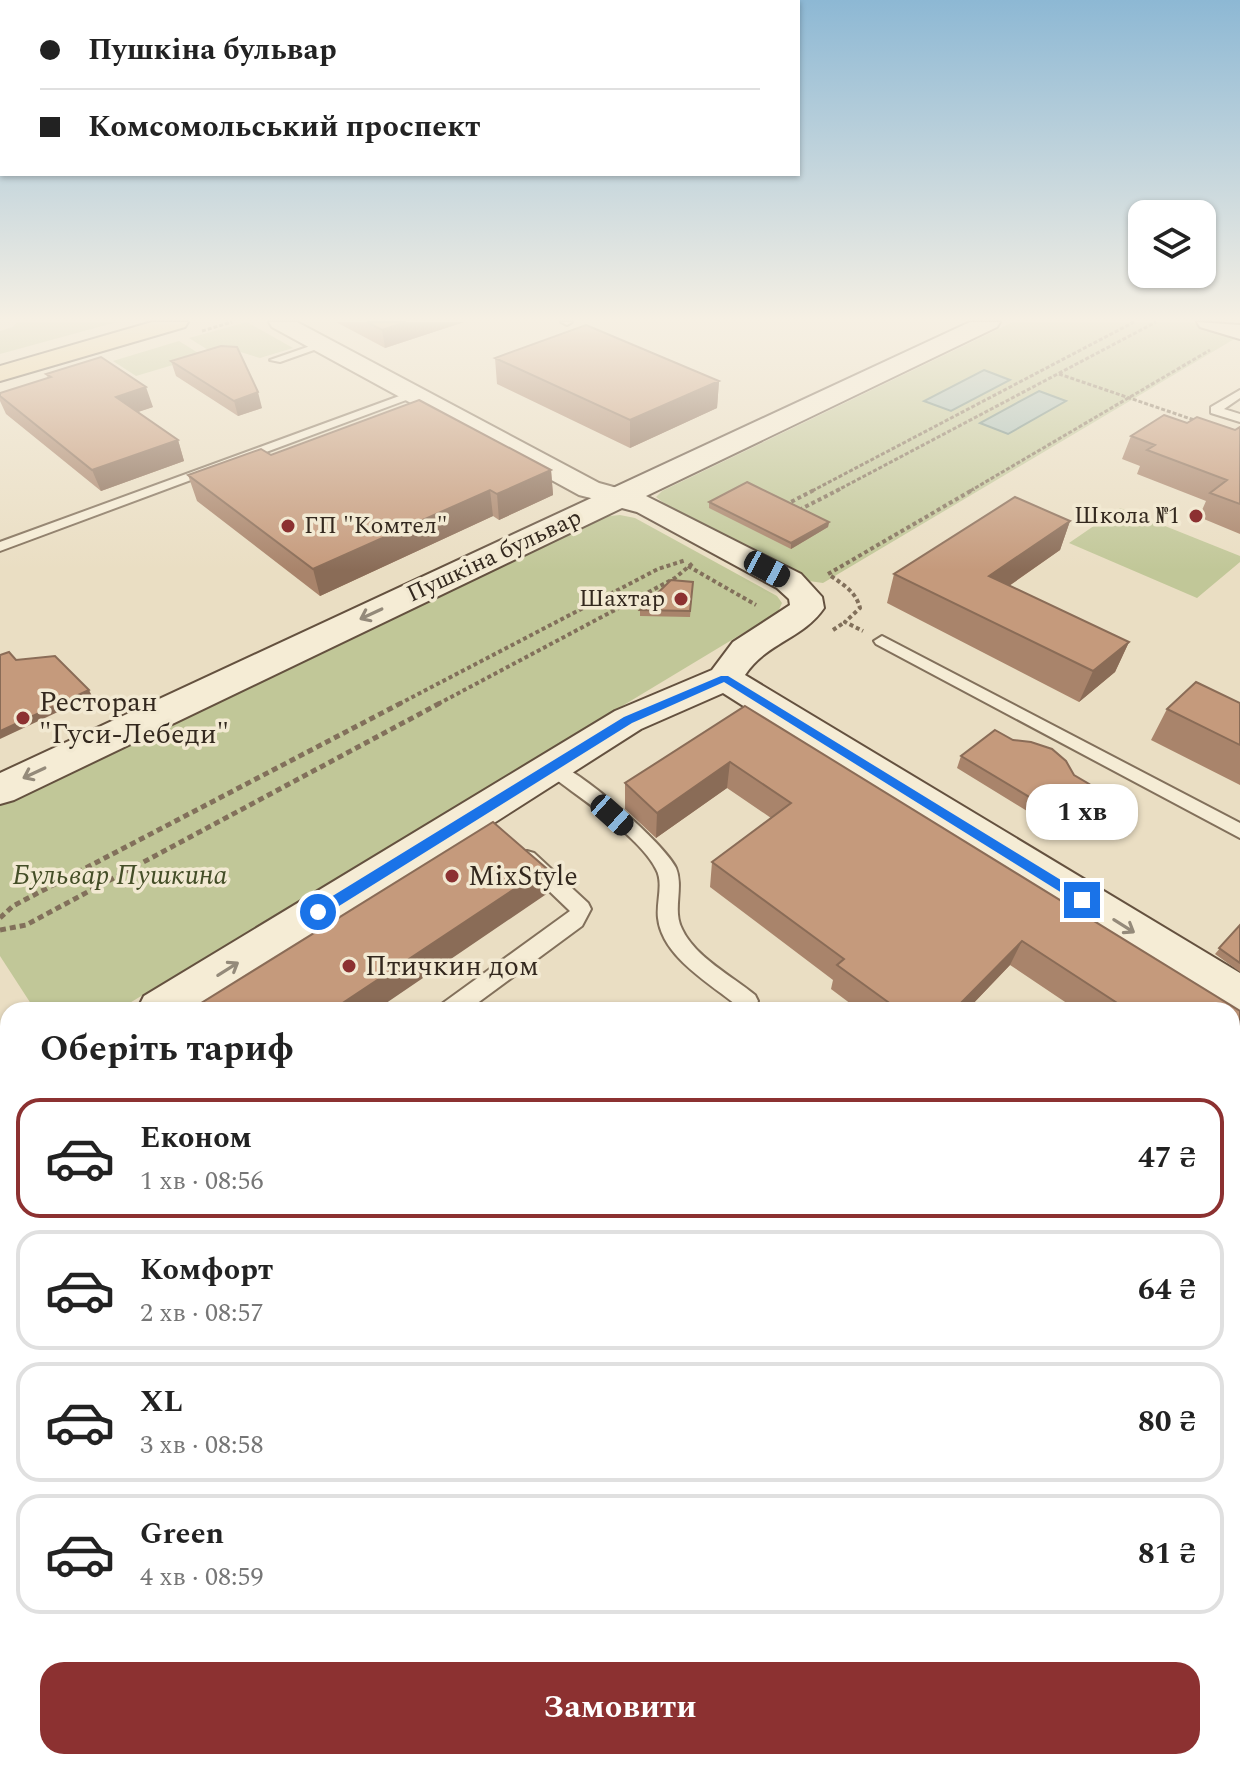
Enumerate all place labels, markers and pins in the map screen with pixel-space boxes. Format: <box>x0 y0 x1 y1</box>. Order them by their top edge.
place label: Школа №1 <box>1074 498 1180 534</box>
marker: Школа №1 <box>1187 507 1205 525</box>
place label: ГП "Комтел" <box>304 508 448 544</box>
marker: ГП "Комтел" <box>279 517 297 535</box>
place label: Шахтар <box>579 581 665 617</box>
marker: Шахтар <box>672 590 690 608</box>
place label: Ресторан "Гуси-Лебеди" <box>39 681 229 756</box>
marker: Ресторан "Гуси-Лебеди" <box>14 709 32 727</box>
place label: MixStyle <box>468 855 578 898</box>
marker: MixStyle <box>443 867 461 885</box>
place label: Птичкин дом <box>365 945 539 988</box>
marker: Птичкин дом <box>340 957 358 975</box>

